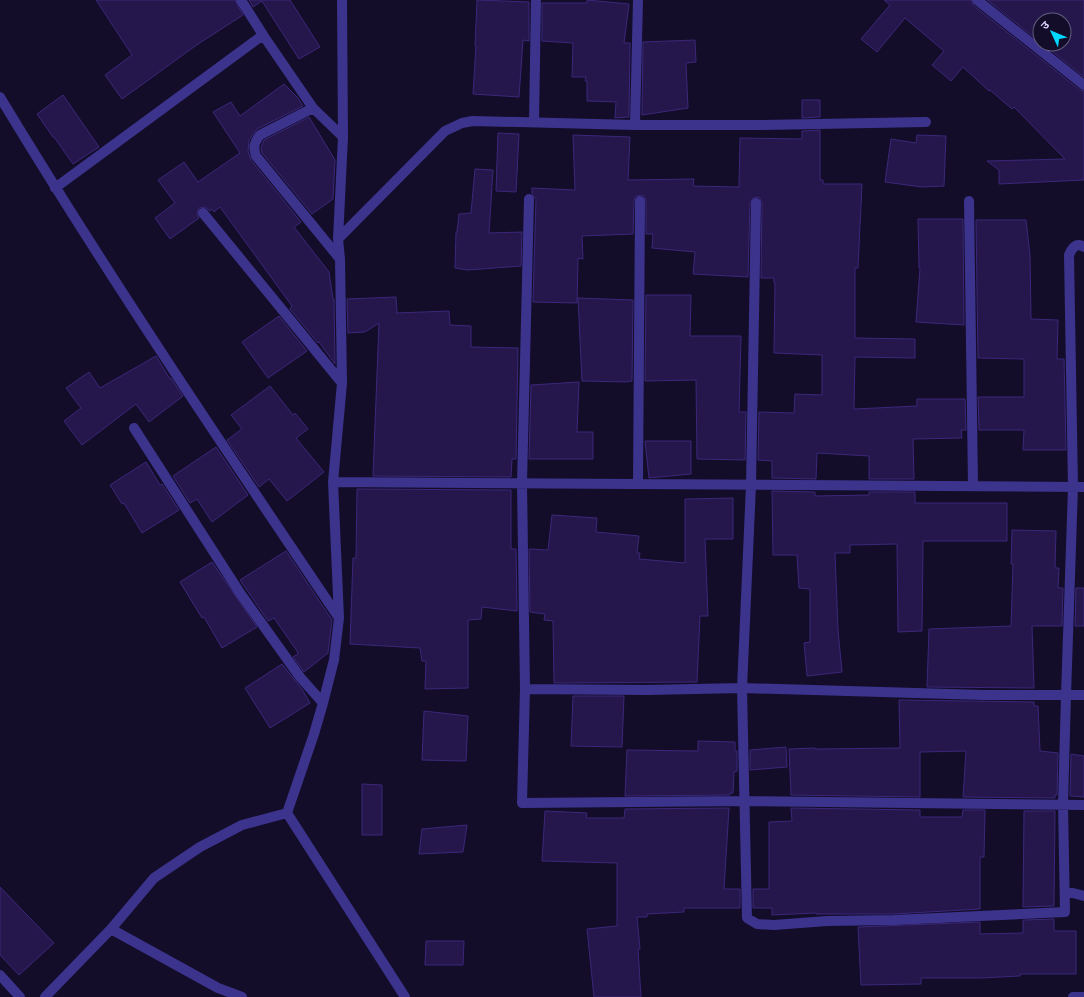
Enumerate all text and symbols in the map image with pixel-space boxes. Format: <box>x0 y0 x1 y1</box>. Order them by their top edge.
north arrow <box>1032 12 1072 52</box>
text: उ <box>1037 17 1052 32</box>

